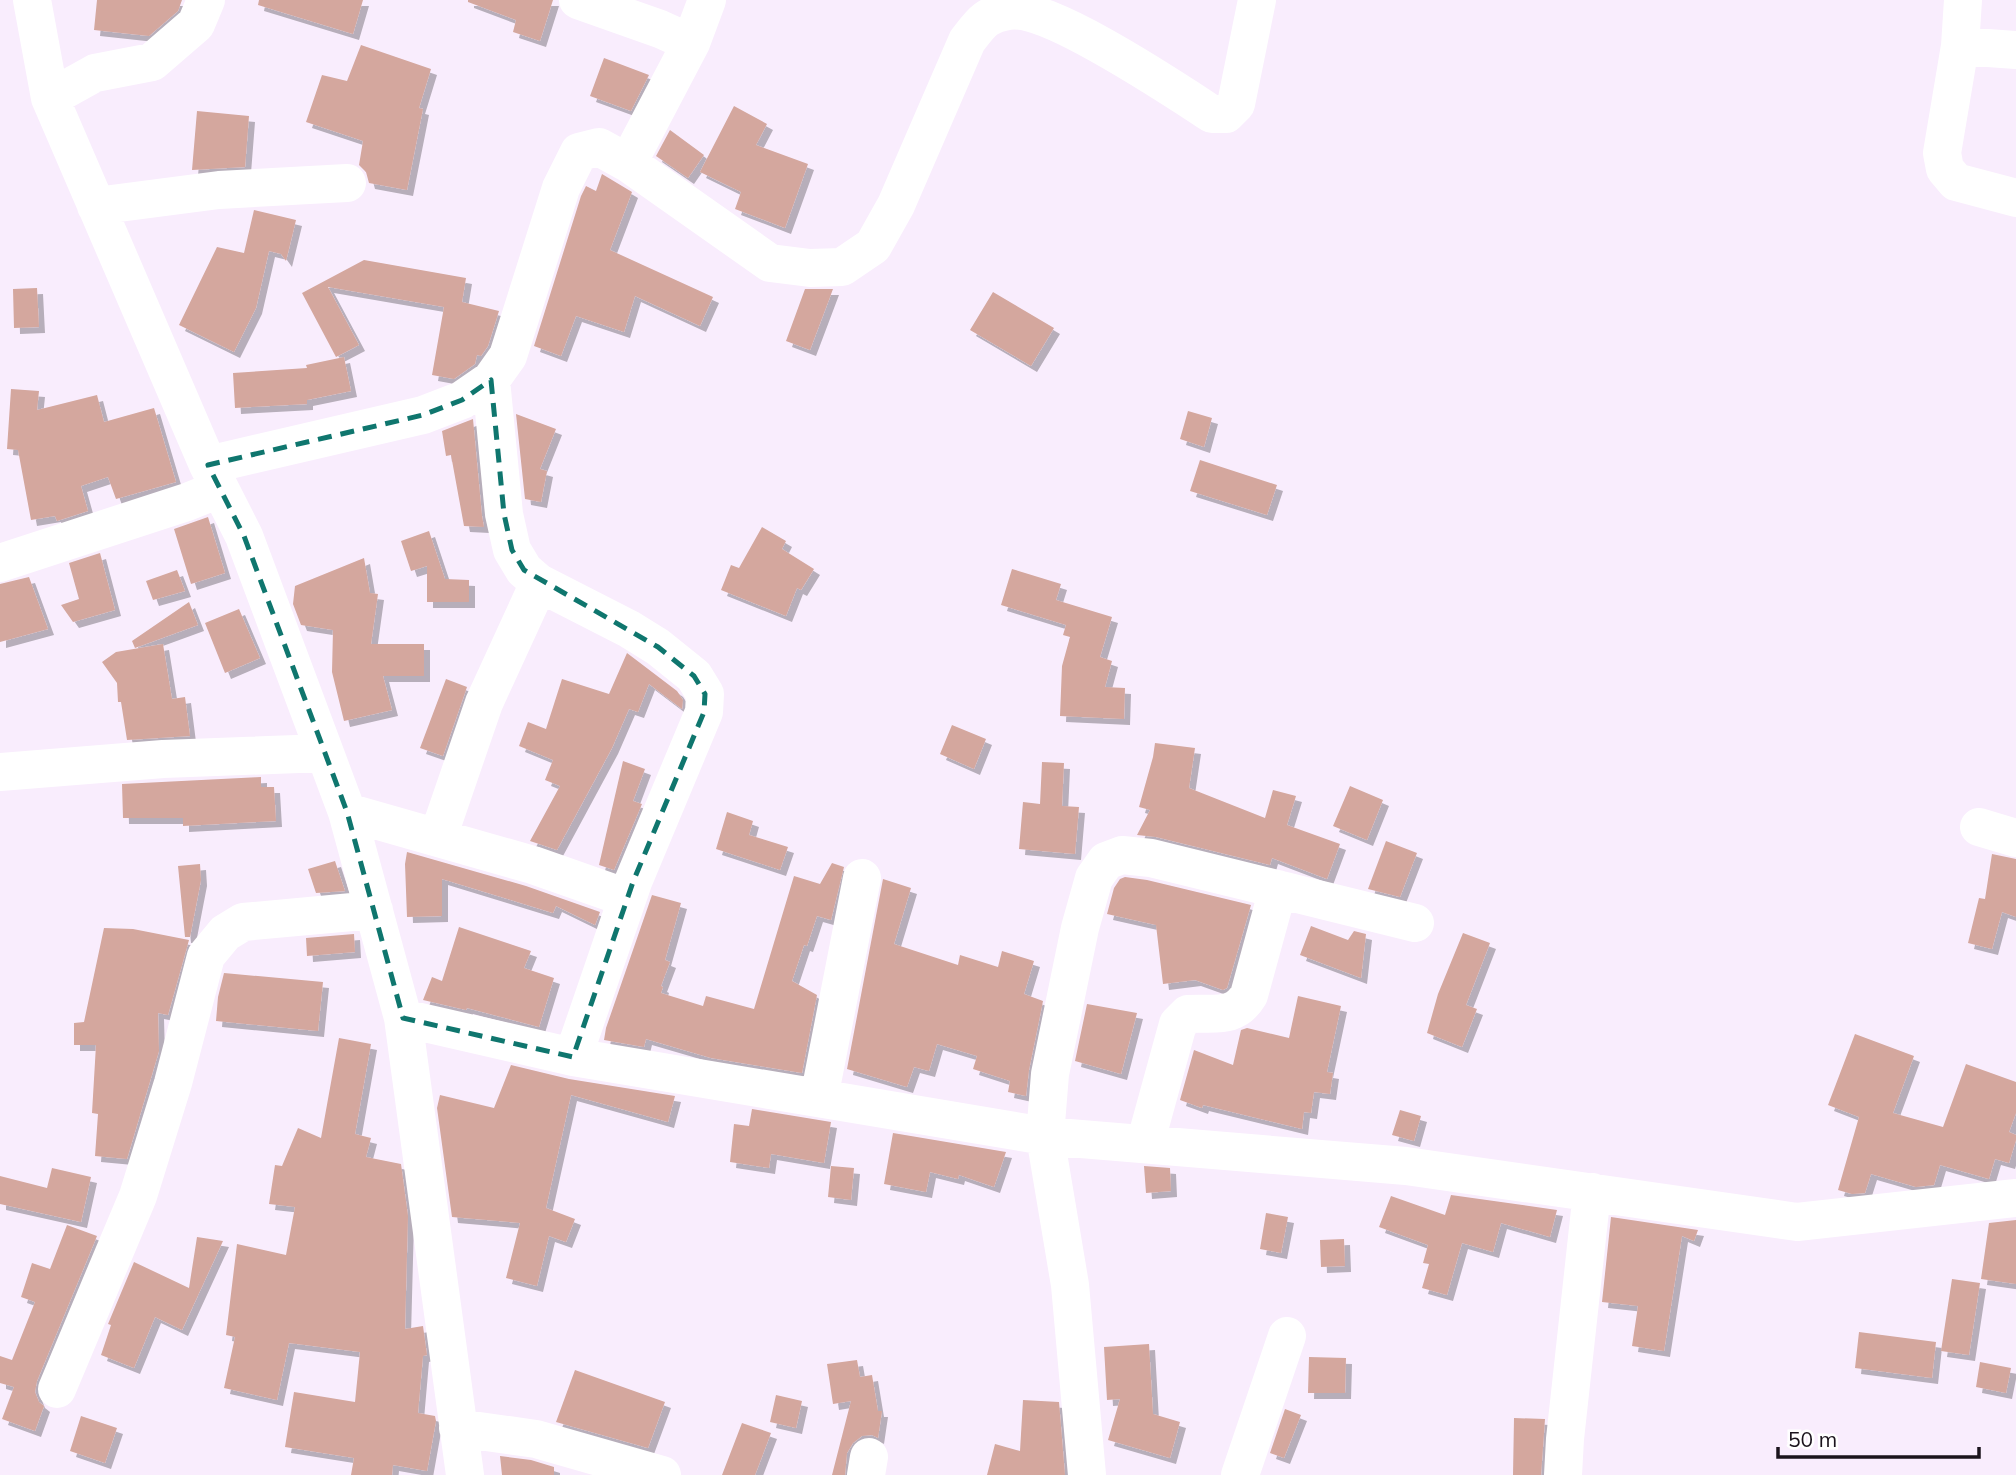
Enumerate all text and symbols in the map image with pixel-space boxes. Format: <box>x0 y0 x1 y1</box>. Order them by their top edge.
scale bar <box>1778 1416 1979 1460</box>
text: 50 m <box>1788 1426 1837 1452</box>

